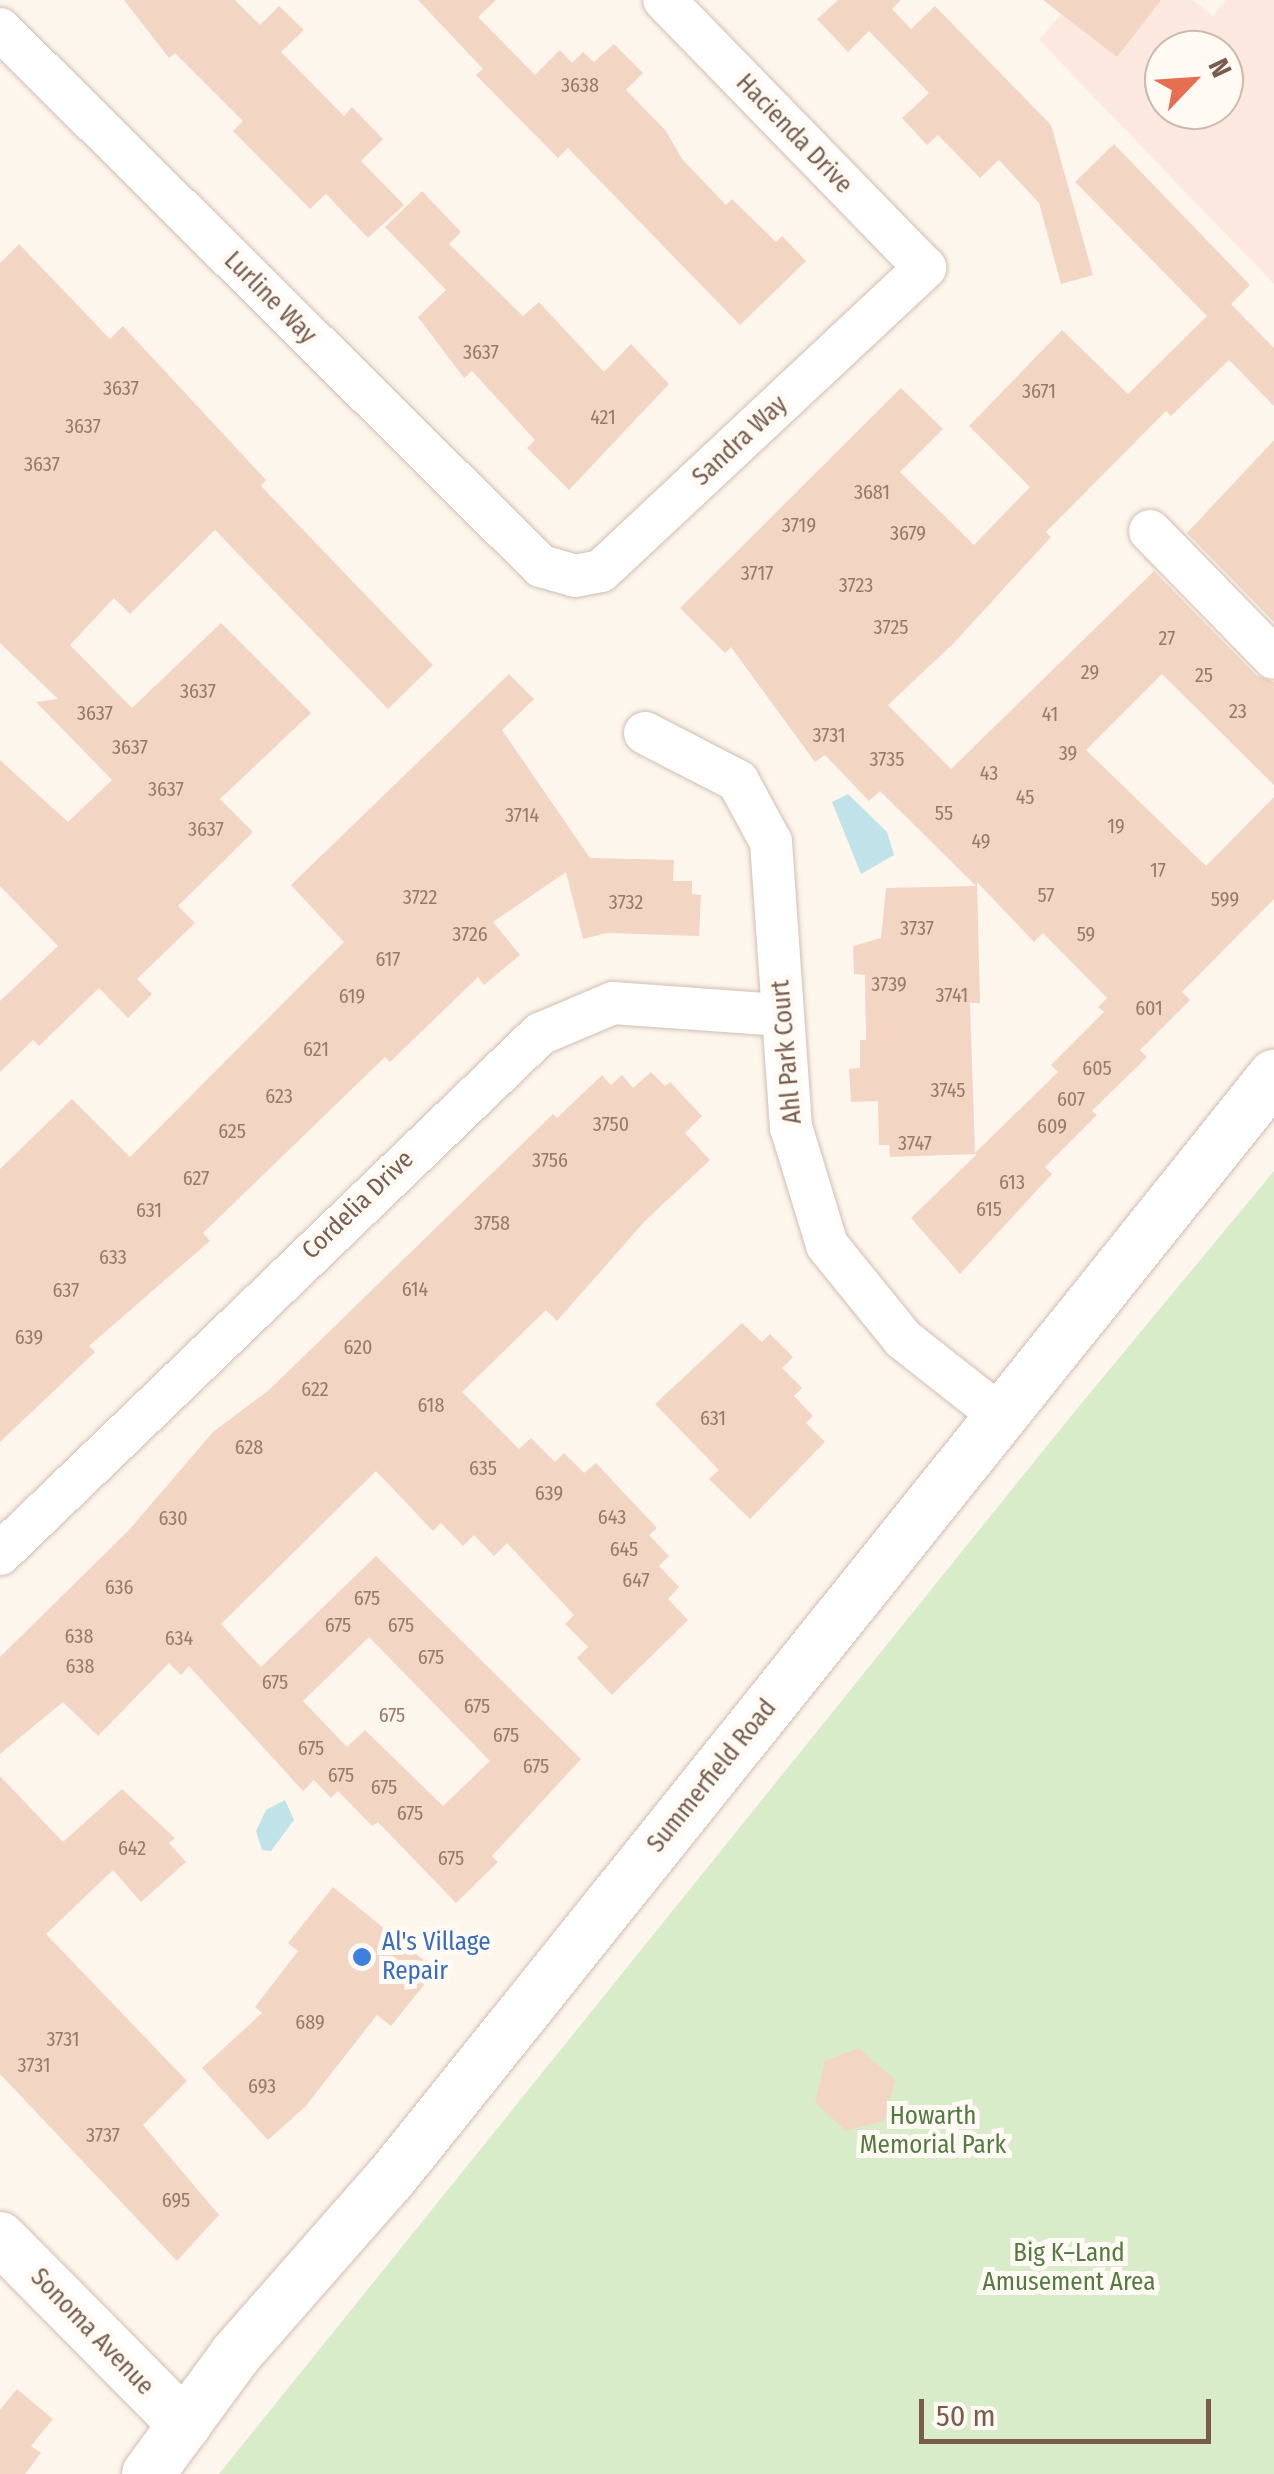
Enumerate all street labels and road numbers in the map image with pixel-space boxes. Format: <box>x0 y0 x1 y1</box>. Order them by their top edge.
street label: Hacienda Drive <box>730 68 858 200</box>
street label: Lurline Way <box>218 246 322 350</box>
street label: Sandra Way <box>687 390 793 492</box>
street label: Ahl Park Court <box>766 979 808 1125</box>
street label: Cordelia Drive <box>296 1145 420 1265</box>
street label: Summerfield Road <box>641 1694 783 1858</box>
street label: Sonoma Avenue <box>24 2262 160 2402</box>

